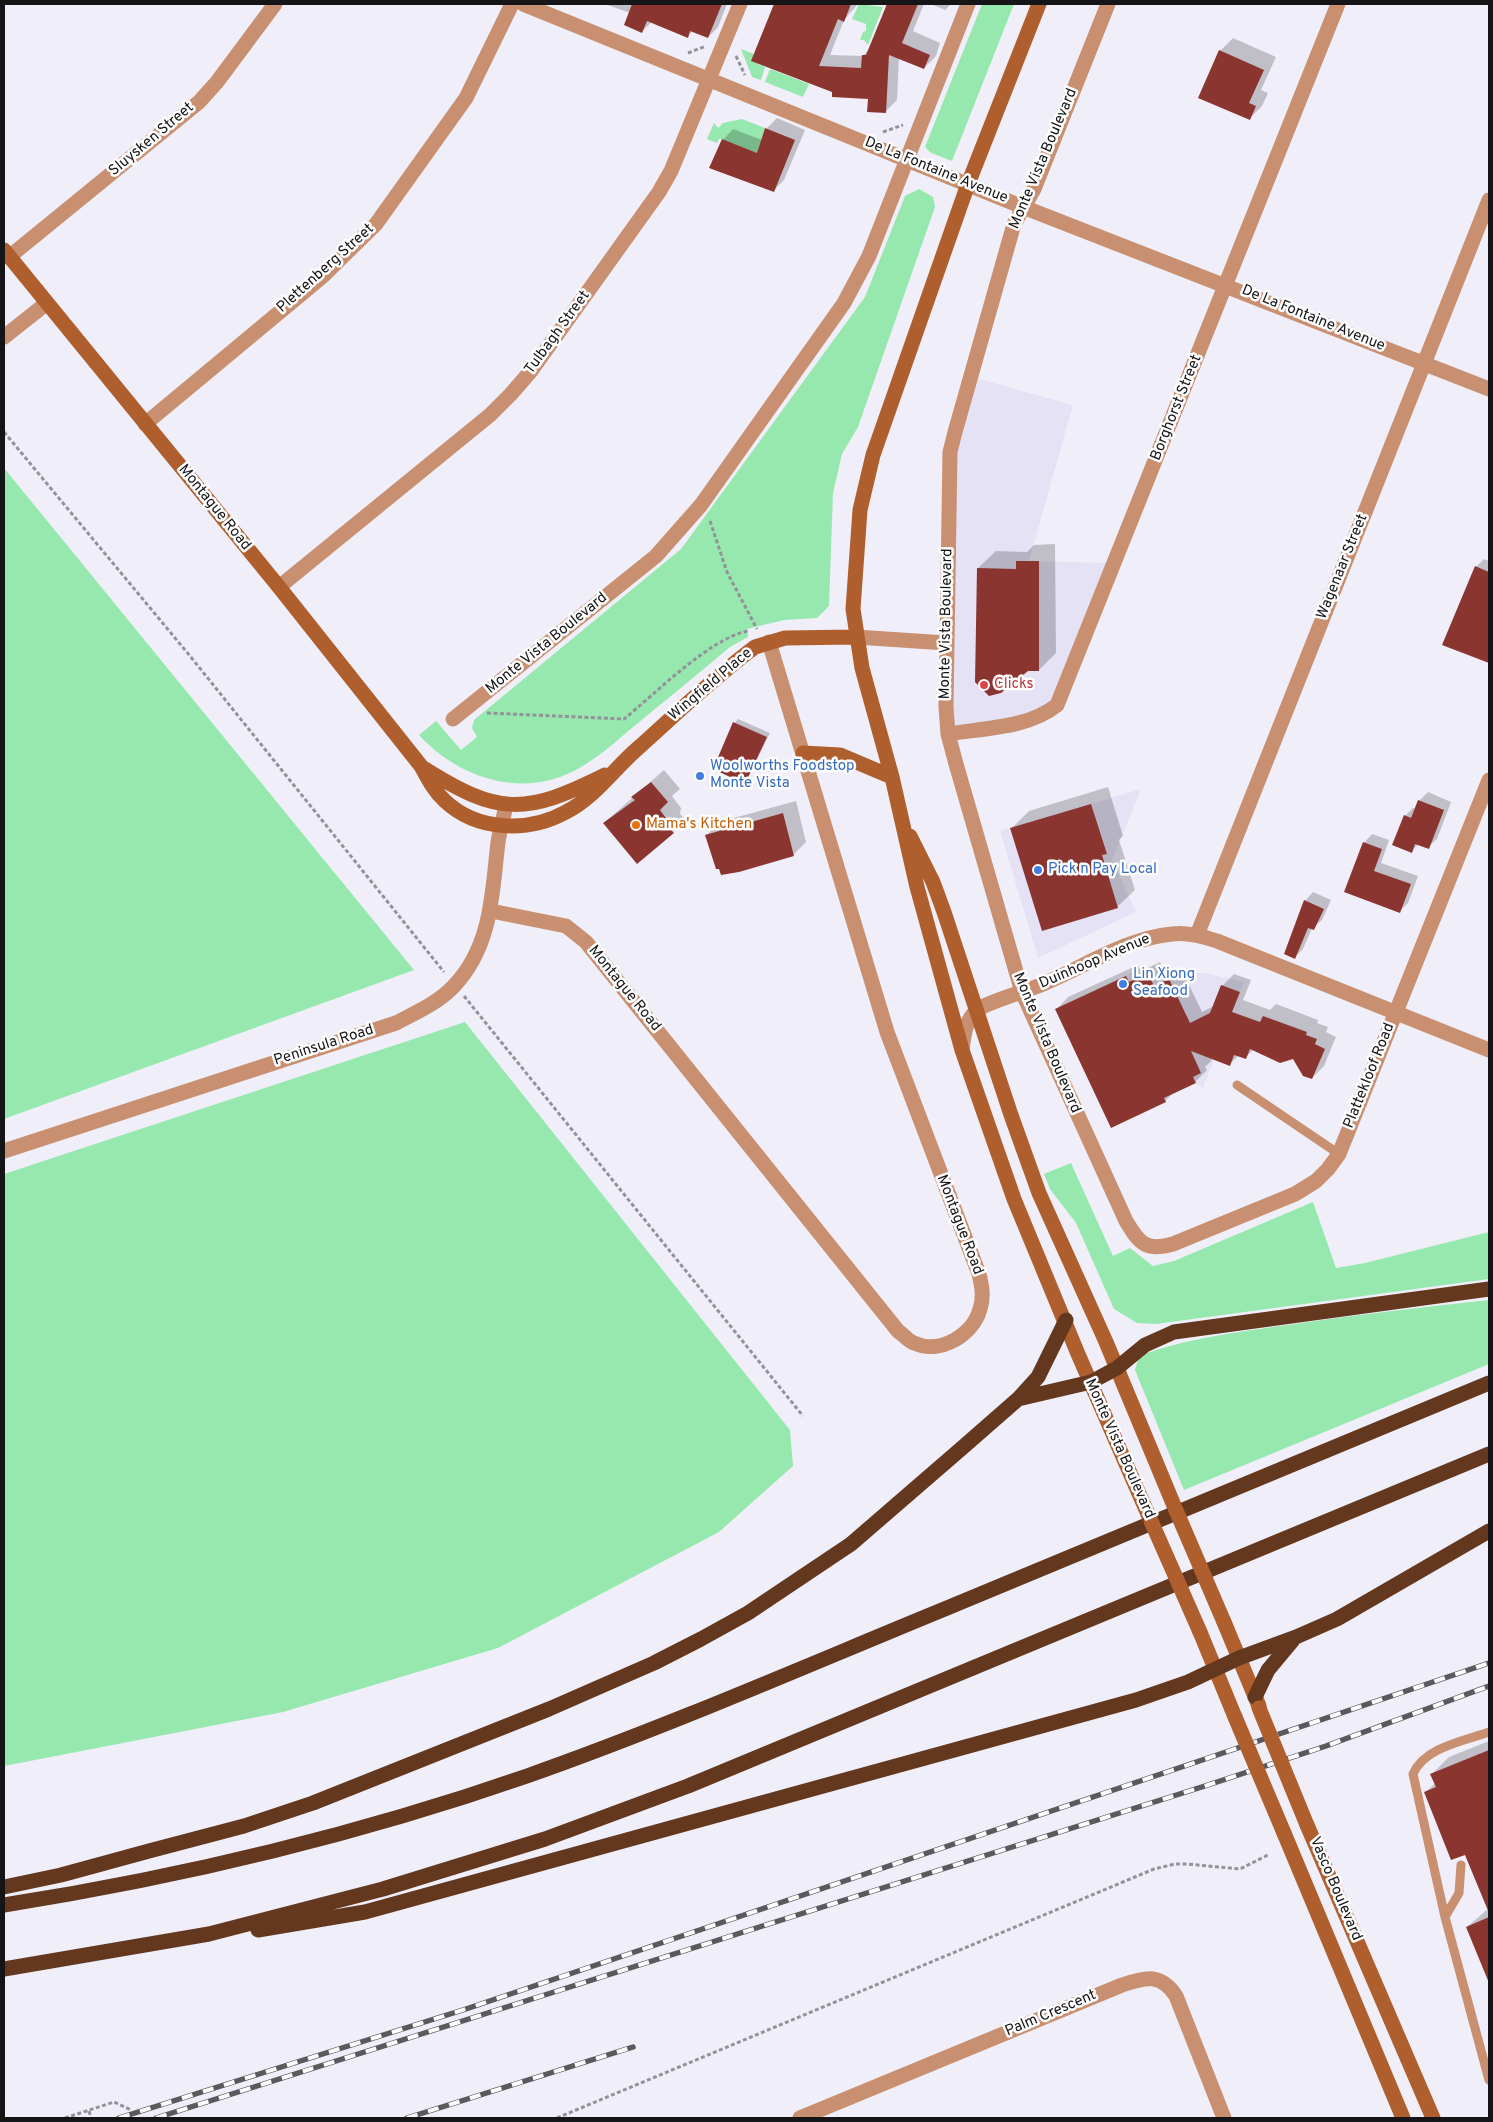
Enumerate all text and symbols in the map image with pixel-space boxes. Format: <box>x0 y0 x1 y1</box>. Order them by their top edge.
street label: Monte Vista Boulevard <box>1006 86 1082 232</box>
street label: Sluysken Street <box>106 99 198 181</box>
street label: De La Fontaine Avenue <box>862 134 1010 208</box>
street label: Plettenberg Street <box>274 221 378 317</box>
street label: De La Fontaine Avenue <box>1239 282 1387 356</box>
street label: Tulbagh Street <box>522 288 594 378</box>
street label: Borghorst Street <box>1148 353 1206 463</box>
street label: Montague Road <box>174 461 254 555</box>
street label: Wagenaar Street <box>1314 512 1372 622</box>
street label: Monte Vista Boulevard <box>937 548 957 700</box>
street label: Monte Vista Boulevard <box>483 589 611 699</box>
street label: Wingfield Place <box>666 645 756 725</box>
place label: Clicks <box>994 676 1034 694</box>
marker: Clicks <box>978 679 990 691</box>
place label: Woolworths Foodstop Monte Vista <box>710 758 855 793</box>
marker: Woolworths Foodstop Monte Vista <box>694 770 706 782</box>
place label: Mama's Kitchen <box>646 816 752 834</box>
marker: Mama's Kitchen <box>630 819 642 831</box>
place label: Pick n Pay Local <box>1048 861 1157 879</box>
marker: Pick n Pay Local <box>1032 864 1044 876</box>
street label: Duinhoop Avenue <box>1037 931 1153 993</box>
street label: Montague Road <box>584 942 664 1036</box>
place label: Lin Xiong Seafood <box>1133 966 1195 1001</box>
street label: Monte Vista Boulevard <box>1008 970 1084 1116</box>
marker: Lin Xiong Seafood <box>1117 978 1129 990</box>
street label: Peninsula Road <box>272 1021 376 1071</box>
street label: Plattekloof Road <box>1341 1021 1399 1131</box>
street label: Montague Road <box>932 1173 986 1277</box>
street label: Monte Vista Boulevard <box>1080 1376 1158 1522</box>
street label: Vasco Boulevard <box>1305 1834 1365 1944</box>
street label: Palm Crescent <box>1003 1987 1099 2041</box>

